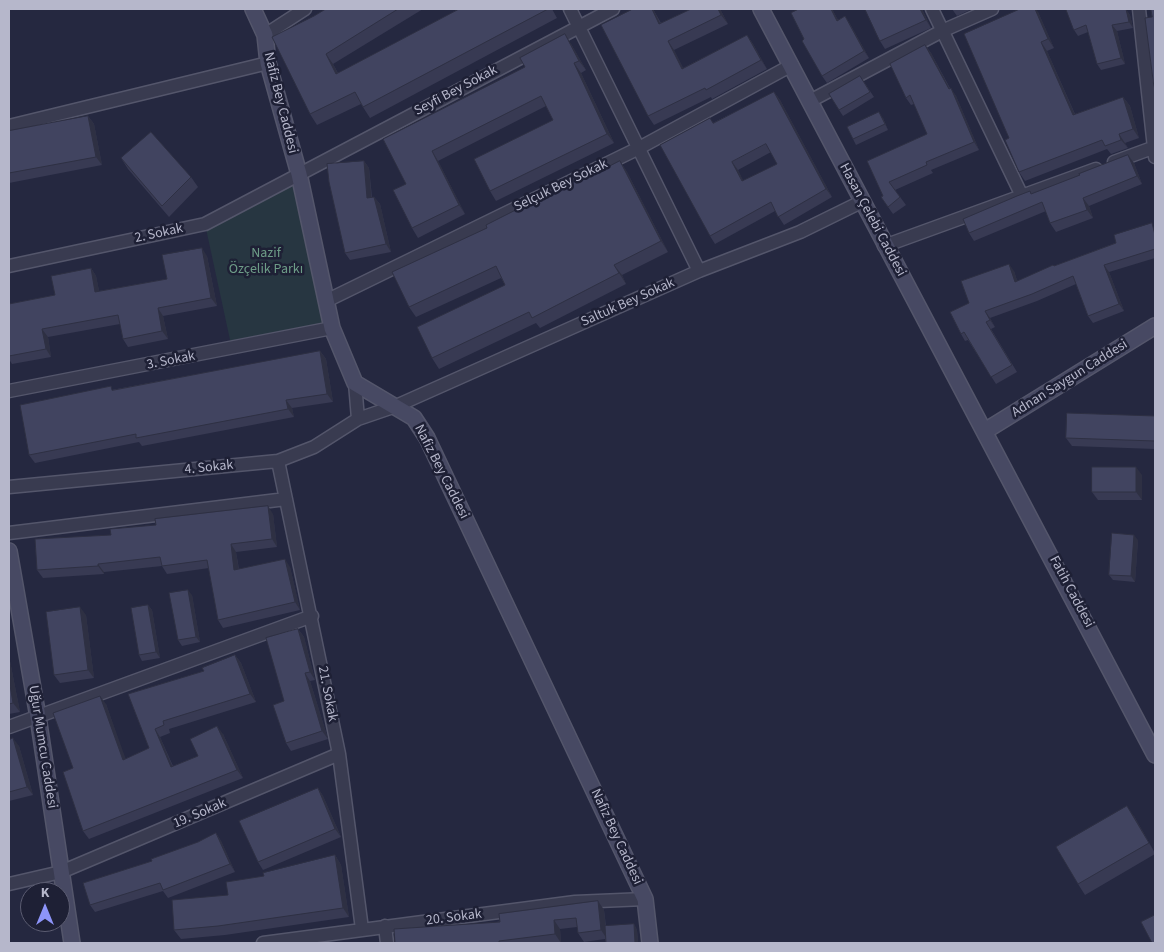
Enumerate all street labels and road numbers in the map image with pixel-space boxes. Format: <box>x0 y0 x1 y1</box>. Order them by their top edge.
street label: Nafiz Bey Caddesi <box>259 51 301 155</box>
street label: Seyfi Bey Sokak <box>412 62 500 120</box>
street label: Selçuk Bey Sokak <box>511 156 611 216</box>
street label: Hasan Çelebi Caddesi <box>835 160 909 280</box>
street label: 2. Sokak <box>133 221 185 247</box>
street label: Saltuk Bey Sokak <box>579 275 677 331</box>
street label: Adnan Saygun Caddesi <box>1009 336 1131 422</box>
street label: 3. Sokak <box>145 348 197 374</box>
street label: Nafiz Bey Caddesi <box>410 422 472 522</box>
street label: 4. Sokak <box>184 457 234 479</box>
street label: Fatih Caddesi <box>1045 553 1097 631</box>
street label: 21. Sokak <box>313 665 341 723</box>
street label: Uğur Mumcu Caddesi <box>24 684 60 810</box>
street label: Nafiz Bey Caddesi <box>586 786 646 888</box>
street label: 19. Sokak <box>171 795 229 833</box>
street label: 20. Sokak <box>425 906 483 930</box>

